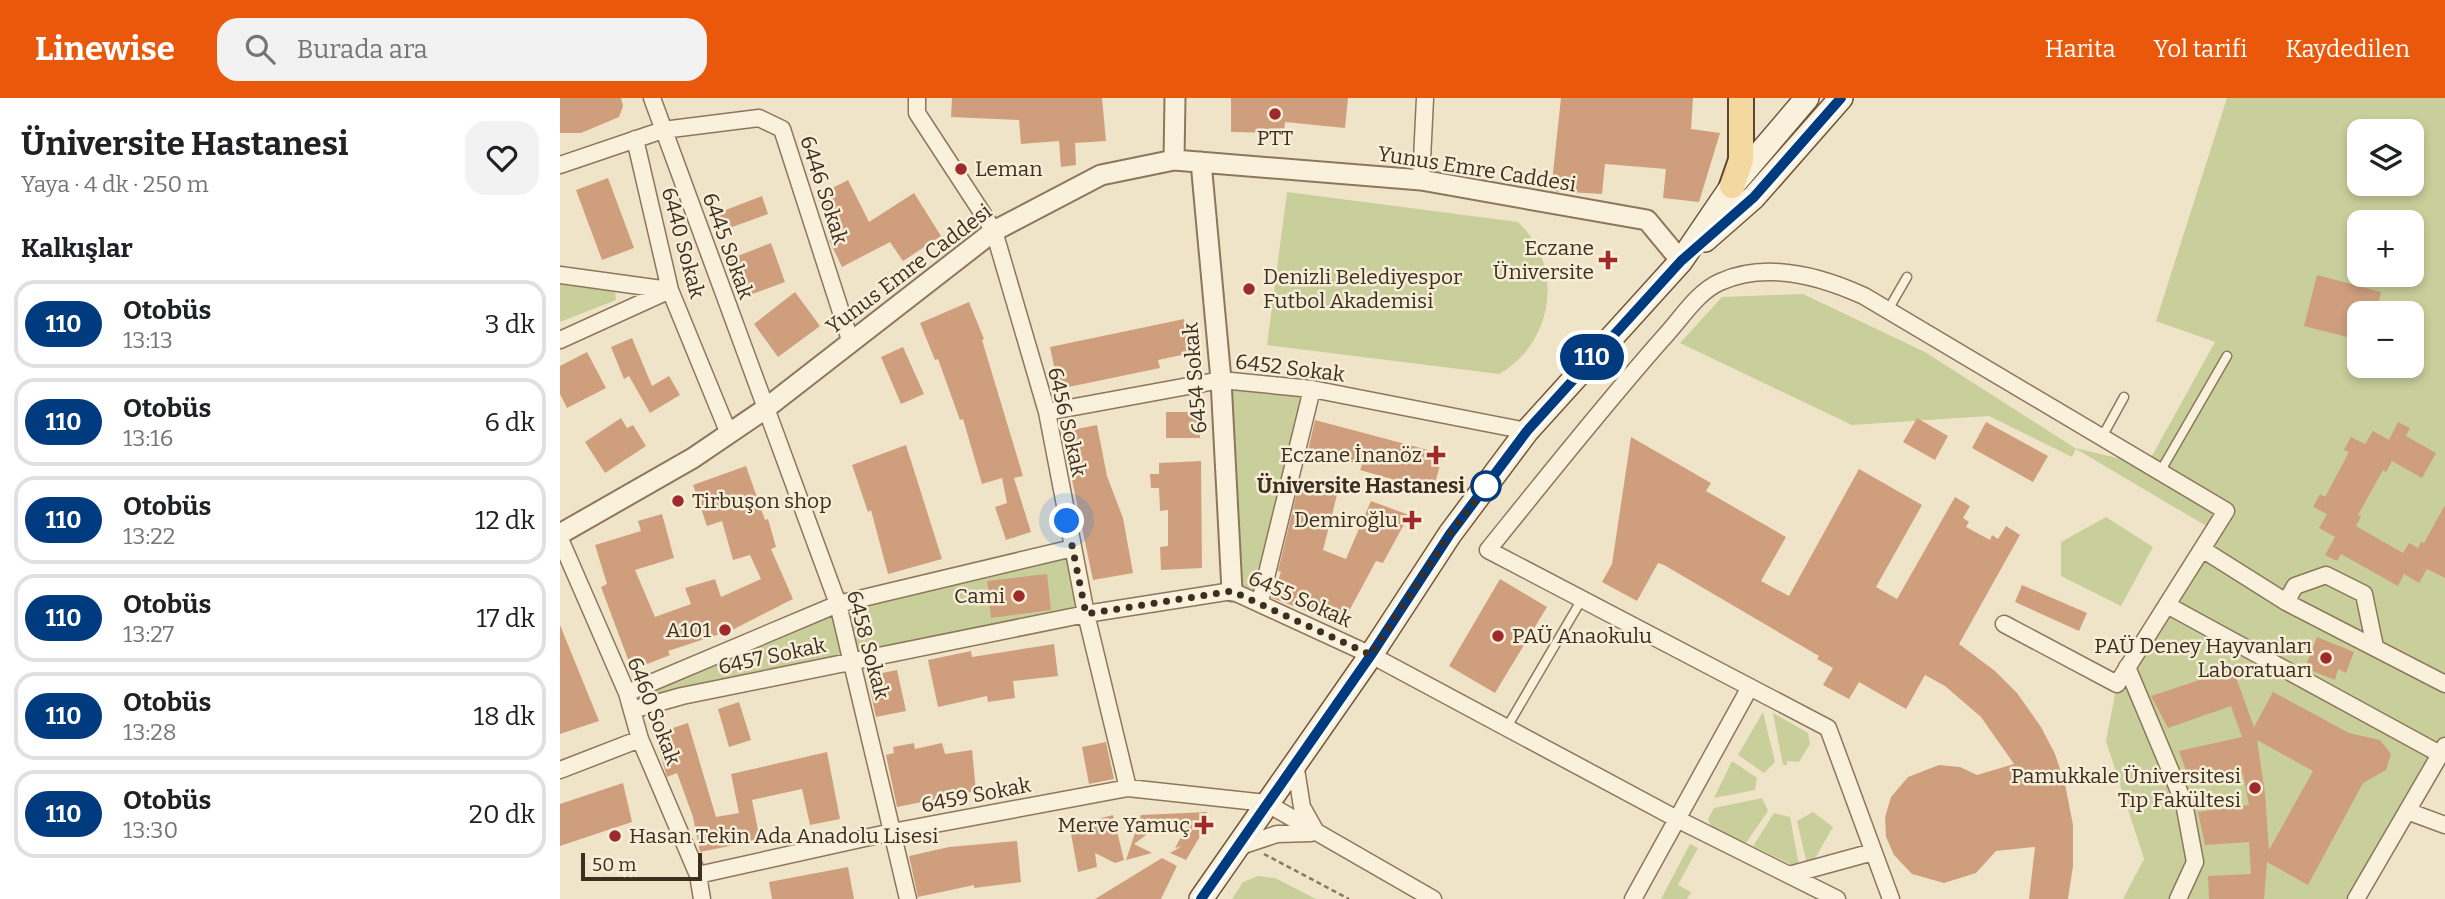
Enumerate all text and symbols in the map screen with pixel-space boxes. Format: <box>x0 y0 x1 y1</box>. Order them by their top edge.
search box <box>217 18 707 81</box>
text: Linewise <box>35 29 175 69</box>
icon: search <box>241 30 279 68</box>
text: Burada ara <box>297 34 428 65</box>
text: Harita <box>2045 35 2116 63</box>
text: Yol tarifi <box>2154 35 2247 63</box>
text: Kaydedilen <box>2285 35 2410 63</box>
marker: PTT <box>1267 106 1283 122</box>
map controls <box>2347 119 2424 378</box>
button: layers <box>2347 119 2424 196</box>
button: heart <box>465 121 539 195</box>
text: Üniversite Hastanesi <box>21 124 348 164</box>
place label: PTT <box>1257 125 1293 151</box>
street label: 6446 Sokak <box>794 132 854 248</box>
street label: Yunus Emre Caddesi <box>1376 140 1578 198</box>
place label: Leman <box>975 156 1043 182</box>
marker: Leman <box>953 161 969 177</box>
text: Yaya · 4 dk · 250 m <box>21 170 209 198</box>
street label: 6440 Sokak <box>656 185 710 301</box>
street label: 6445 Sokak <box>697 189 759 303</box>
street label: Yunus Emre Caddesi <box>821 198 997 340</box>
button: + <box>2347 210 2424 287</box>
text: Kalkışlar <box>21 233 133 264</box>
place label: Eczane Üniversite <box>1493 235 1594 285</box>
marker: Eczane Üniversite <box>1600 252 1616 268</box>
place label: Denizli Belediyespor Futbol Akademisi <box>1263 264 1462 314</box>
marker: Denizli Belediyespor Futbol Akademisi <box>1241 281 1257 297</box>
text: Otobüs <box>123 295 211 326</box>
button: − <box>2347 301 2424 378</box>
text: 3 dk <box>485 309 535 340</box>
text: 110 <box>46 310 81 338</box>
street label: 6454 Sokak <box>1177 321 1213 435</box>
text: 13:13 <box>123 326 173 354</box>
line badge: 110 <box>1552 334 1632 380</box>
text: 110 <box>1574 343 1610 371</box>
street label: 6452 Sokak <box>1234 348 1346 388</box>
street label: 6456 Sokak <box>1042 365 1092 479</box>
text: Otobüs <box>123 393 211 424</box>
text: 6 dk <box>484 407 535 438</box>
text: 110 <box>46 408 81 436</box>
text: 13:16 <box>123 424 173 452</box>
place label: Eczane İnanöz <box>1280 442 1422 468</box>
marker: Eczane İnanöz <box>1428 447 1444 463</box>
marker: Üniversite Hastanesi <box>1471 471 1501 501</box>
place label: Üniversite Hastanesi <box>1257 472 1465 499</box>
place label: Tirbuşon shop <box>692 488 832 514</box>
text: Otobüs <box>123 491 211 522</box>
marker: Tirbuşon shop <box>670 493 686 509</box>
your location <box>1049 503 1084 538</box>
text: 12 dk <box>475 505 535 536</box>
text: 110 <box>46 506 81 534</box>
place label: Demiroğlu <box>1294 507 1398 533</box>
marker: Demiroğlu <box>1404 512 1420 528</box>
text: 13:22 <box>123 522 175 550</box>
street label: 6455 Sokak <box>1244 565 1356 633</box>
place label: Cami <box>954 583 1005 609</box>
street label: 6458 Sokak <box>841 588 895 702</box>
marker: Cami <box>1011 588 1027 604</box>
text: Otobüs <box>123 589 211 620</box>
text: 17 dk <box>476 603 535 634</box>
text: 110 <box>46 604 81 632</box>
place label: A101 <box>666 617 711 643</box>
text: 13:27 <box>123 620 174 648</box>
marker: A101 <box>717 622 733 638</box>
place label: PAÜ Anaokulu <box>1512 623 1652 649</box>
marker: PAÜ Anaokulu <box>1490 628 1506 644</box>
street label: 6457 Sokak <box>716 632 828 680</box>
place label: PAÜ Deney Hayvanları Laboratuarı <box>2094 633 2312 683</box>
marker: PAÜ Deney Hayvanları Laboratuarı <box>2318 650 2334 666</box>
street label: 6460 Sokak <box>621 653 687 769</box>
text: Otobüs <box>123 687 211 718</box>
text: 18 dk <box>473 701 535 732</box>
text: 110 <box>46 702 81 730</box>
text: 13:28 <box>123 718 177 746</box>
place label: Pamukkale Üniversitesi Tıp Fakültesi <box>2011 763 2241 813</box>
street label: 6459 Sokak <box>919 772 1033 818</box>
marker: Pamukkale Üniversitesi Tıp Fakültesi <box>2247 780 2263 796</box>
text: Otobüs <box>123 785 211 816</box>
text: 20 dk <box>469 799 535 830</box>
text: 110 <box>46 800 81 828</box>
place label: Merve Yamuç <box>1057 812 1190 838</box>
text: 13:30 <box>123 816 178 844</box>
marker: Merve Yamuç <box>1196 817 1212 833</box>
place label: Hasan Tekin Ada Anadolu Lisesi <box>629 823 939 849</box>
marker: Hasan Tekin Ada Anadolu Lisesi <box>607 828 623 844</box>
scale bar <box>581 850 702 882</box>
text: 50 m <box>592 853 636 876</box>

